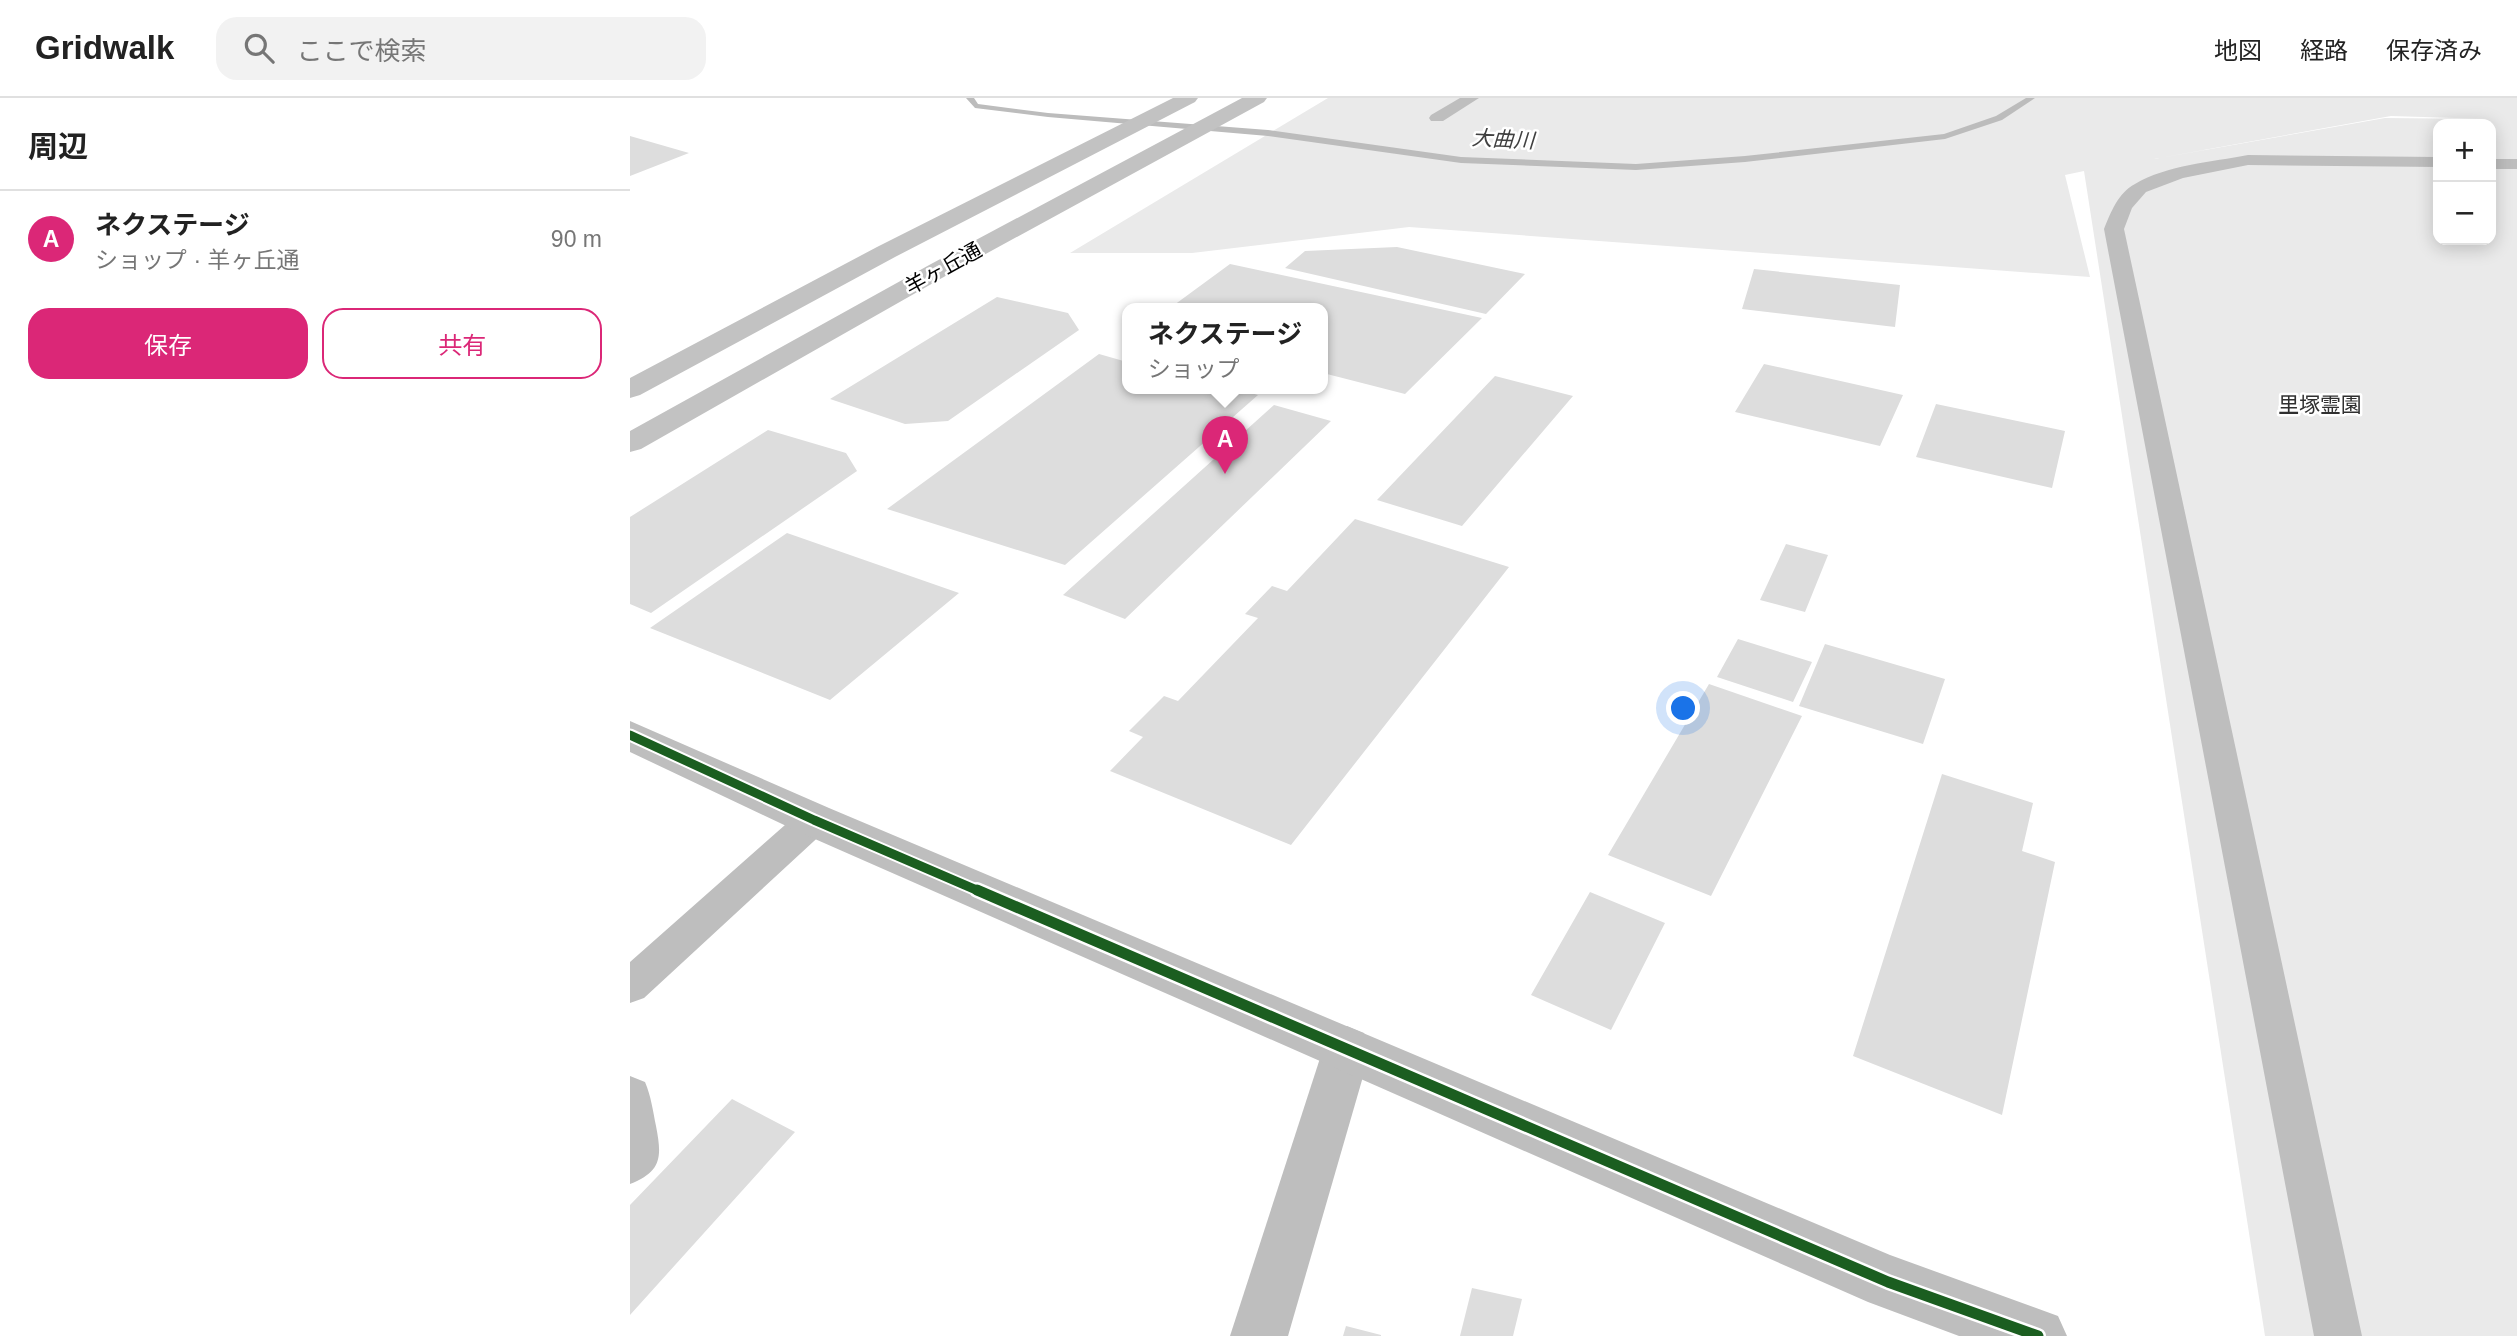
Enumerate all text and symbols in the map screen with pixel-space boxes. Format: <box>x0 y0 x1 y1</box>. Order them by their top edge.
search box <box>216 17 706 80</box>
text: Gridwalk <box>35 29 174 66</box>
icon: search <box>240 29 278 67</box>
text: ここで検索 <box>296 36 426 66</box>
text: 地図 <box>2214 37 2262 64</box>
text: 経路 <box>2300 37 2348 64</box>
text: 保存済み <box>2386 37 2482 64</box>
map controls <box>2433 119 2496 245</box>
button: + <box>2433 119 2496 182</box>
water label: 大曲川 <box>1471 126 1537 152</box>
text: 周辺 <box>28 130 88 163</box>
button: − <box>2433 182 2496 245</box>
text: ネクステージ <box>95 210 250 240</box>
text: A <box>43 226 59 252</box>
text: 90 m <box>551 226 602 252</box>
street label: 羊ヶ丘通 <box>901 238 985 298</box>
text: ショップ · 羊ヶ丘通 <box>95 247 299 273</box>
popup <box>1122 303 1328 394</box>
button: 保存 <box>28 308 308 379</box>
button: 共有 <box>322 308 602 379</box>
text: ネクステージ <box>1148 319 1302 349</box>
text: ショップ <box>1148 356 1240 382</box>
park label: 里塚霊園 <box>2278 393 2362 416</box>
pin: A <box>1202 416 1248 474</box>
your location <box>1666 691 1700 725</box>

